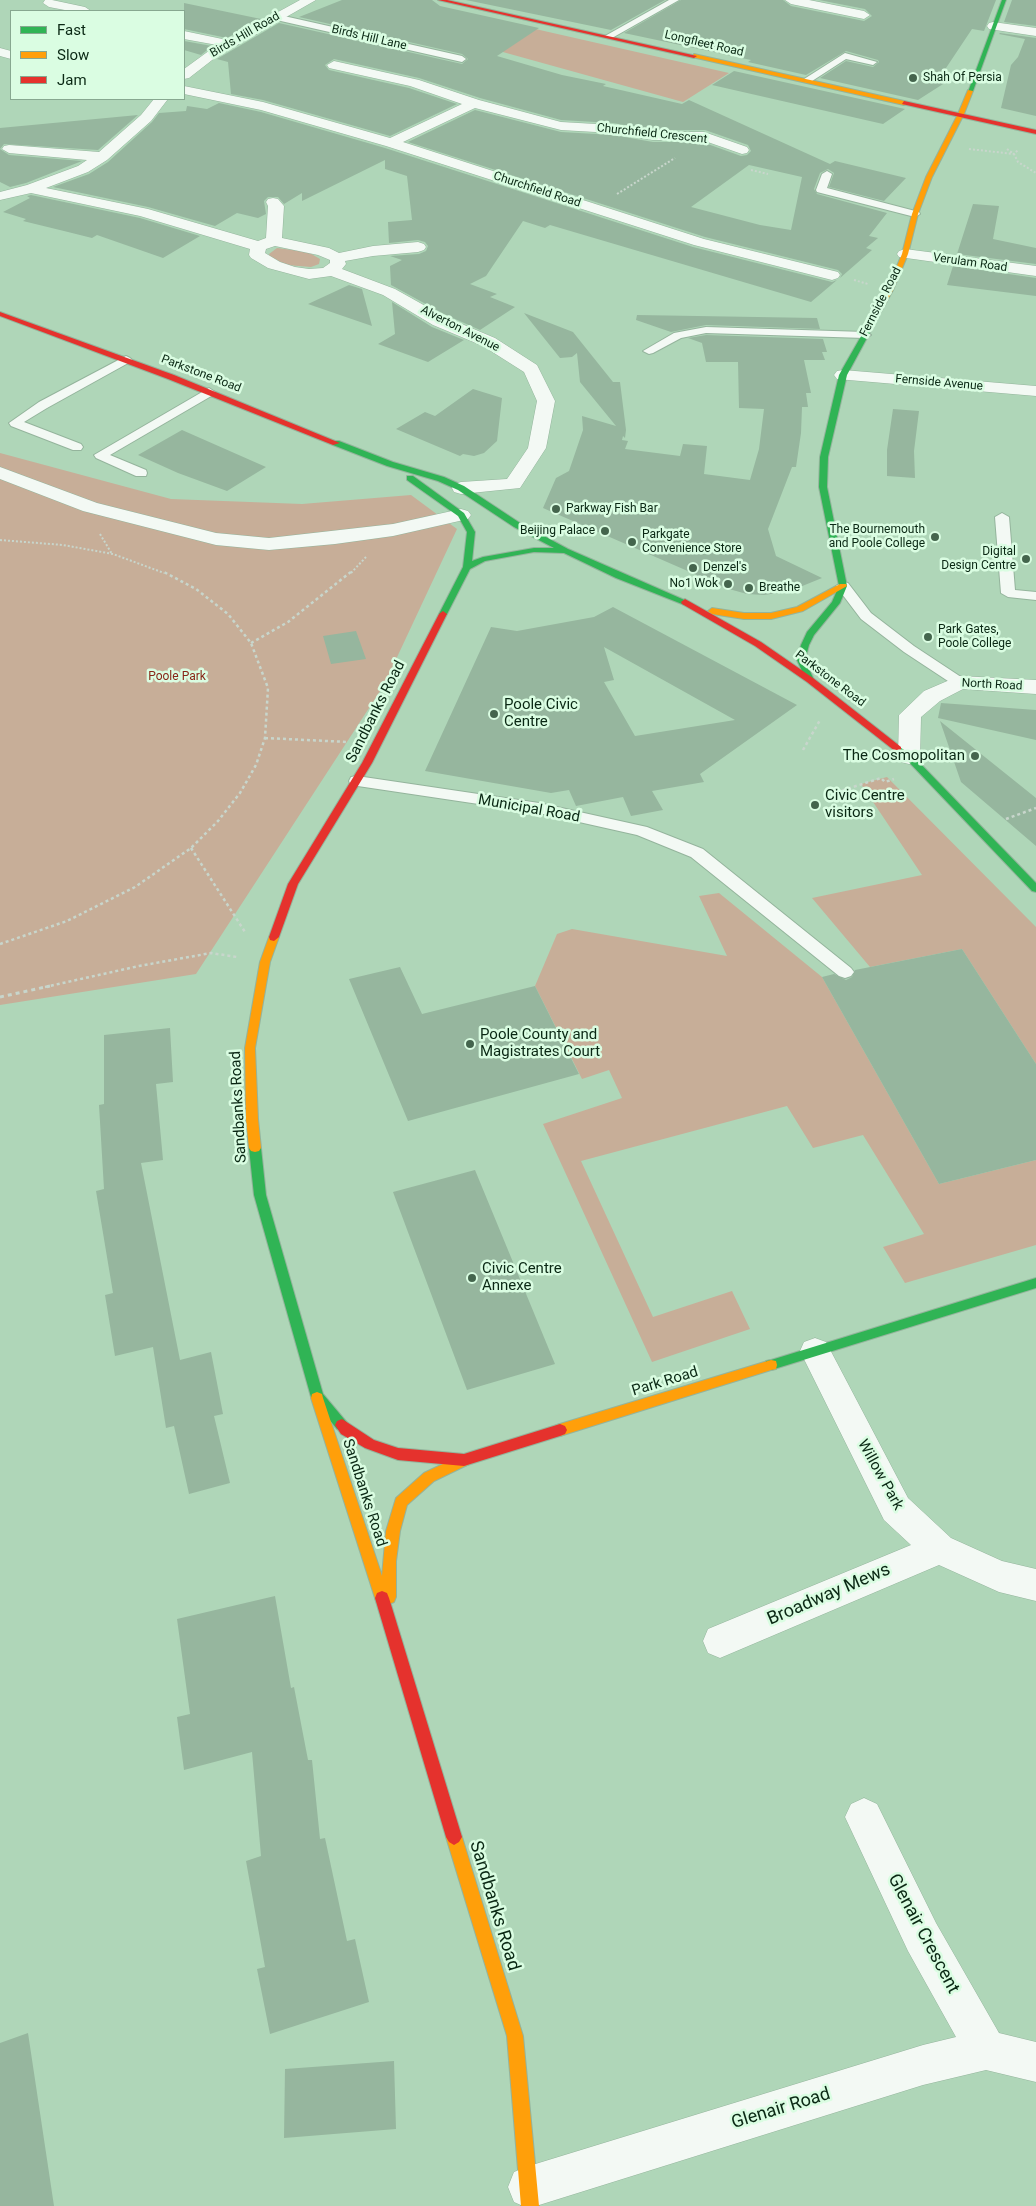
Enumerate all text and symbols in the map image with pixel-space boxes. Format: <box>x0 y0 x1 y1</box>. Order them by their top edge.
street label: Birds Hill Road <box>208 9 282 61</box>
legend <box>10 10 185 100</box>
text: Fast <box>57 21 86 39</box>
street label: Birds Hill Lane <box>330 22 408 54</box>
street label: Longfleet Road <box>663 28 745 60</box>
text: Slow <box>57 46 89 64</box>
text: Jam <box>57 71 87 89</box>
place label: Shah Of Persia <box>923 71 1002 85</box>
marker: Shah Of Persia <box>907 72 919 84</box>
street label: Churchfield Crescent <box>596 121 708 147</box>
street label: Churchfield Road <box>491 169 583 211</box>
street label: Verulam Road <box>932 251 1008 275</box>
street label: Fernside Road <box>857 265 905 339</box>
street label: Alverton Avenue <box>418 303 502 355</box>
street label: Parkstone Road <box>159 352 243 396</box>
street label: Fernside Avenue <box>895 372 983 394</box>
place label: Parkway Fish Bar <box>566 502 658 516</box>
marker: Parkway Fish Bar <box>550 503 562 515</box>
place label: The Bournemouth and Poole College <box>829 523 925 551</box>
place label: Beijing Palace <box>520 524 595 538</box>
marker: Beijing Palace <box>599 525 611 537</box>
place label: Parkgate Convenience Store <box>642 528 742 556</box>
marker: The Bournemouth and Poole College <box>929 531 941 543</box>
marker: Parkgate Convenience Store <box>626 536 638 548</box>
place label: Digital Design Centre <box>941 545 1016 573</box>
marker: Digital Design Centre <box>1020 553 1032 565</box>
place label: Denzel's <box>703 561 747 575</box>
marker: Denzel's <box>687 562 699 574</box>
place label: No1 Wok <box>669 577 718 591</box>
marker: No1 Wok <box>722 578 734 590</box>
place label: Breathe <box>759 581 800 595</box>
marker: Breathe <box>743 582 755 594</box>
place label: Park Gates, Poole College <box>938 623 1011 651</box>
marker: Park Gates, Poole College <box>922 631 934 643</box>
street label: Parkstone Road <box>792 648 868 710</box>
street label: Sandbanks Road <box>343 658 409 766</box>
park label: Poole Park <box>148 670 206 684</box>
street label: North Road <box>961 676 1023 694</box>
place label: Poole Civic Centre <box>504 696 578 731</box>
marker: Poole Civic Centre <box>488 708 500 720</box>
place label: The Cosmopolitan <box>843 747 965 765</box>
marker: The Cosmopolitan <box>969 750 981 762</box>
place label: Civic Centre visitors <box>825 787 905 822</box>
street label: Municipal Road <box>477 791 581 827</box>
marker: Civic Centre visitors <box>809 799 821 811</box>
place label: Poole County and Magistrates Court <box>480 1026 600 1061</box>
marker: Poole County and Magistrates Court <box>464 1038 476 1050</box>
street label: Sandbanks Road <box>227 1051 251 1163</box>
place label: Civic Centre Annexe <box>482 1260 562 1295</box>
marker: Civic Centre Annexe <box>466 1272 478 1284</box>
street label: Park Road <box>630 1363 700 1401</box>
street label: Sandbanks Road <box>338 1437 390 1549</box>
street label: Willow Park <box>853 1437 907 1513</box>
street label: Broadway Mews <box>764 1559 894 1631</box>
street label: Sandbanks Road <box>464 1838 524 1974</box>
street label: Glenair Crescent <box>882 1871 964 1997</box>
street label: Glenair Road <box>729 2084 833 2134</box>

